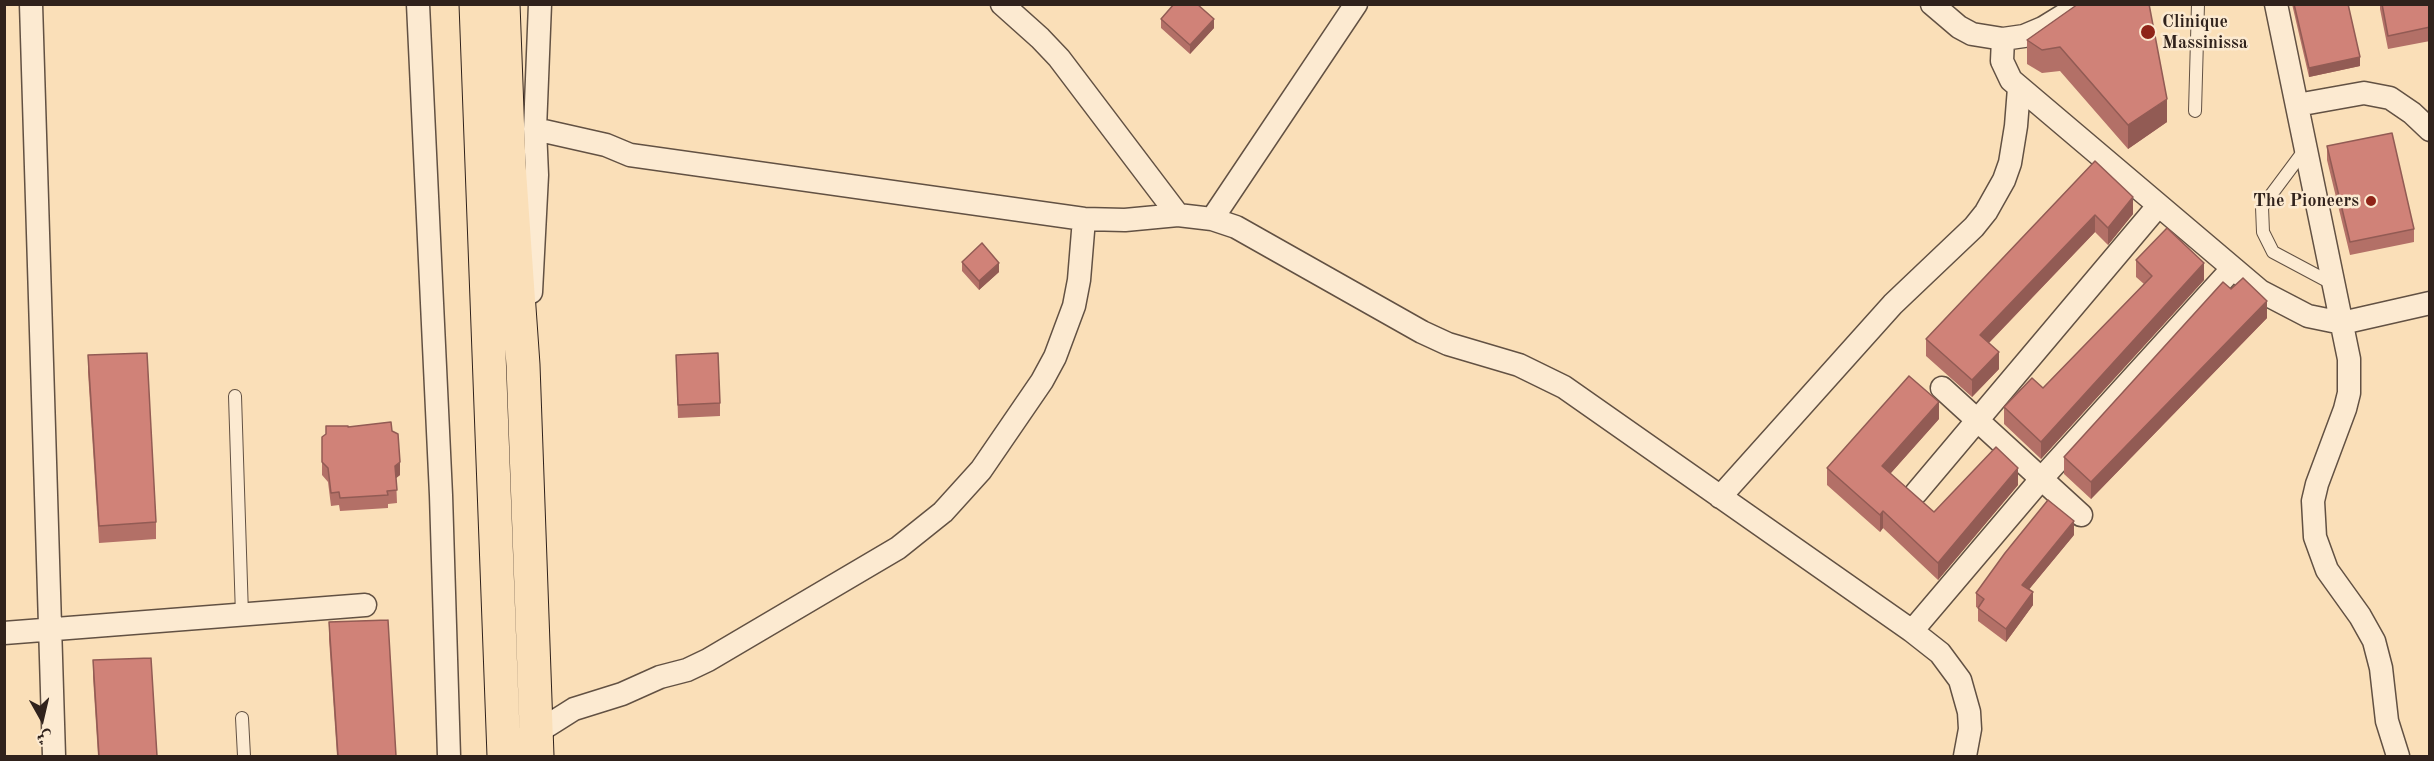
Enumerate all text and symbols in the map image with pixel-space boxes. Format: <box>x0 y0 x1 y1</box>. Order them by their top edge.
place label: Clinique Massinissa <box>2162 11 2248 54</box>
marker: Clinique Massinissa <box>2139 23 2157 41</box>
place label: The Pioneers <box>2253 190 2359 212</box>
marker: The Pioneers <box>2364 194 2378 208</box>
north arrow <box>12 689 72 749</box>
text: ش <box>36 728 53 746</box>

